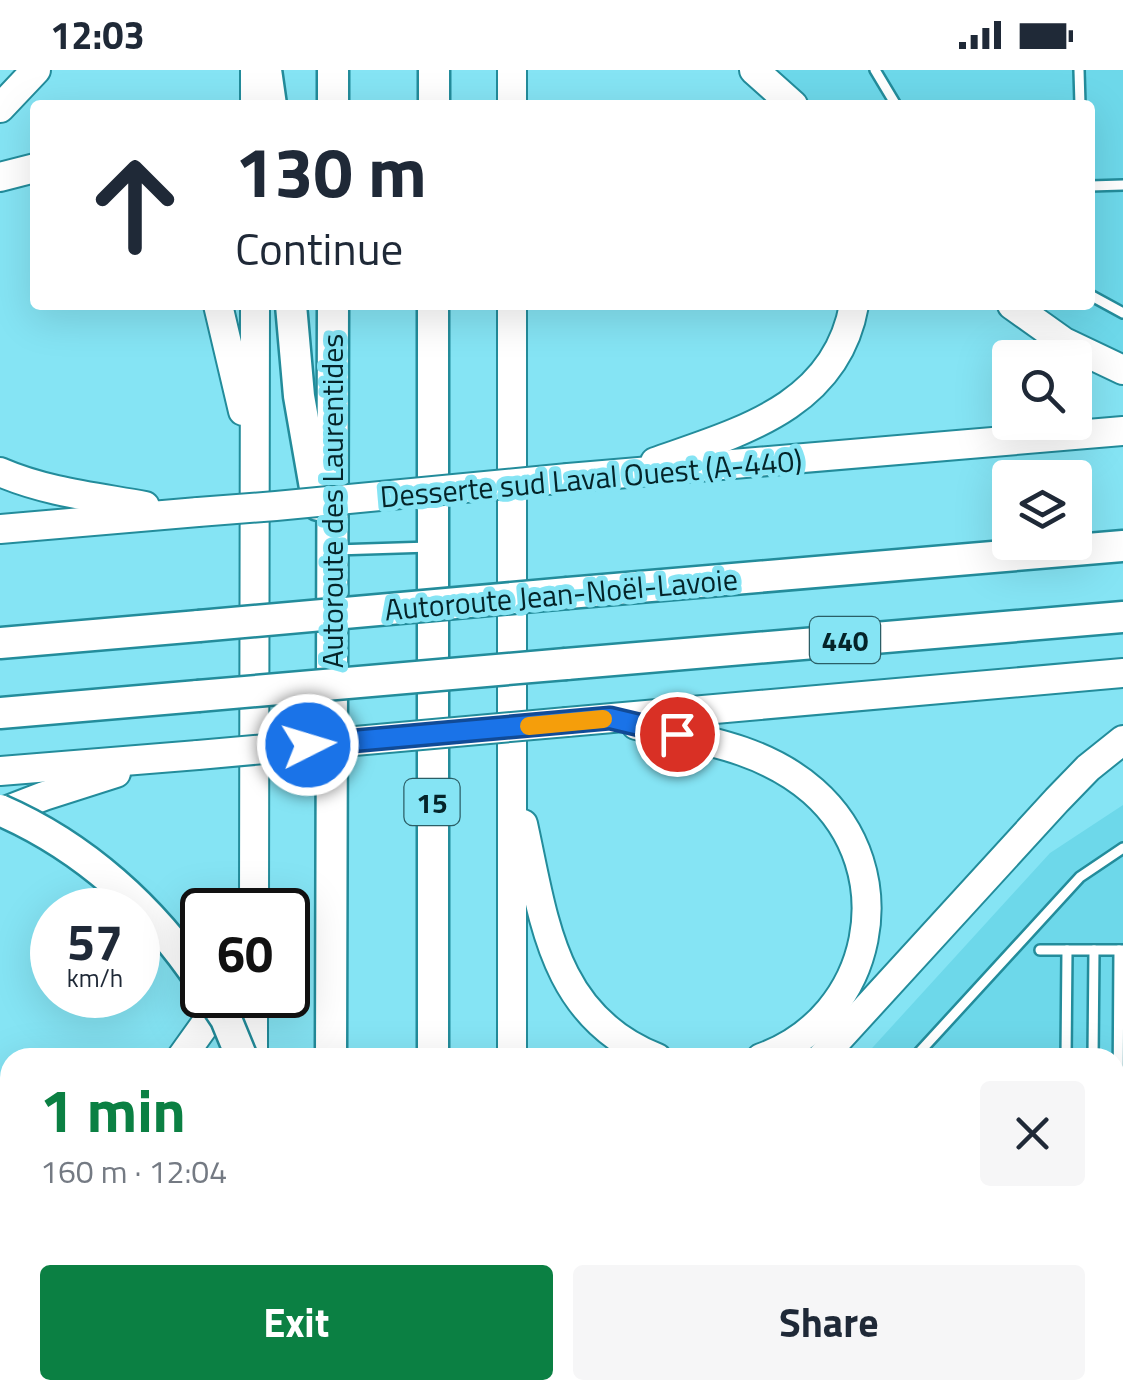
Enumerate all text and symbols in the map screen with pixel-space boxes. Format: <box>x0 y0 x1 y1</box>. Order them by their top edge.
text: 12:03 <box>50 6 145 64</box>
text: 130 m <box>235 118 427 224</box>
icon: ahead <box>70 140 200 270</box>
text: Continue <box>235 214 403 282</box>
street label: Autoroute des Laurentides <box>309 334 355 668</box>
map controls <box>992 340 1092 560</box>
button: search <box>992 340 1092 440</box>
street label: Desserte sud Laval Ouest (A-440) <box>378 437 804 519</box>
button: layers <box>992 460 1092 560</box>
street label: Autoroute Jean-Noël-Lavoie <box>382 556 740 632</box>
road number: 440 <box>810 617 880 663</box>
pin <box>635 692 720 777</box>
position arrow <box>256 693 360 797</box>
icon: arrive <box>650 707 705 762</box>
road number: 15 <box>404 779 460 825</box>
speed limit sign: 60 <box>180 888 310 1018</box>
text: 57 <box>67 903 123 979</box>
text: km/h <box>67 959 123 997</box>
text: 1 min <box>40 1064 186 1155</box>
button: close <box>980 1081 1085 1186</box>
text: 160 m · 12:04 <box>40 1147 227 1195</box>
button: Exit <box>40 1265 553 1380</box>
button: Share <box>573 1265 1085 1380</box>

